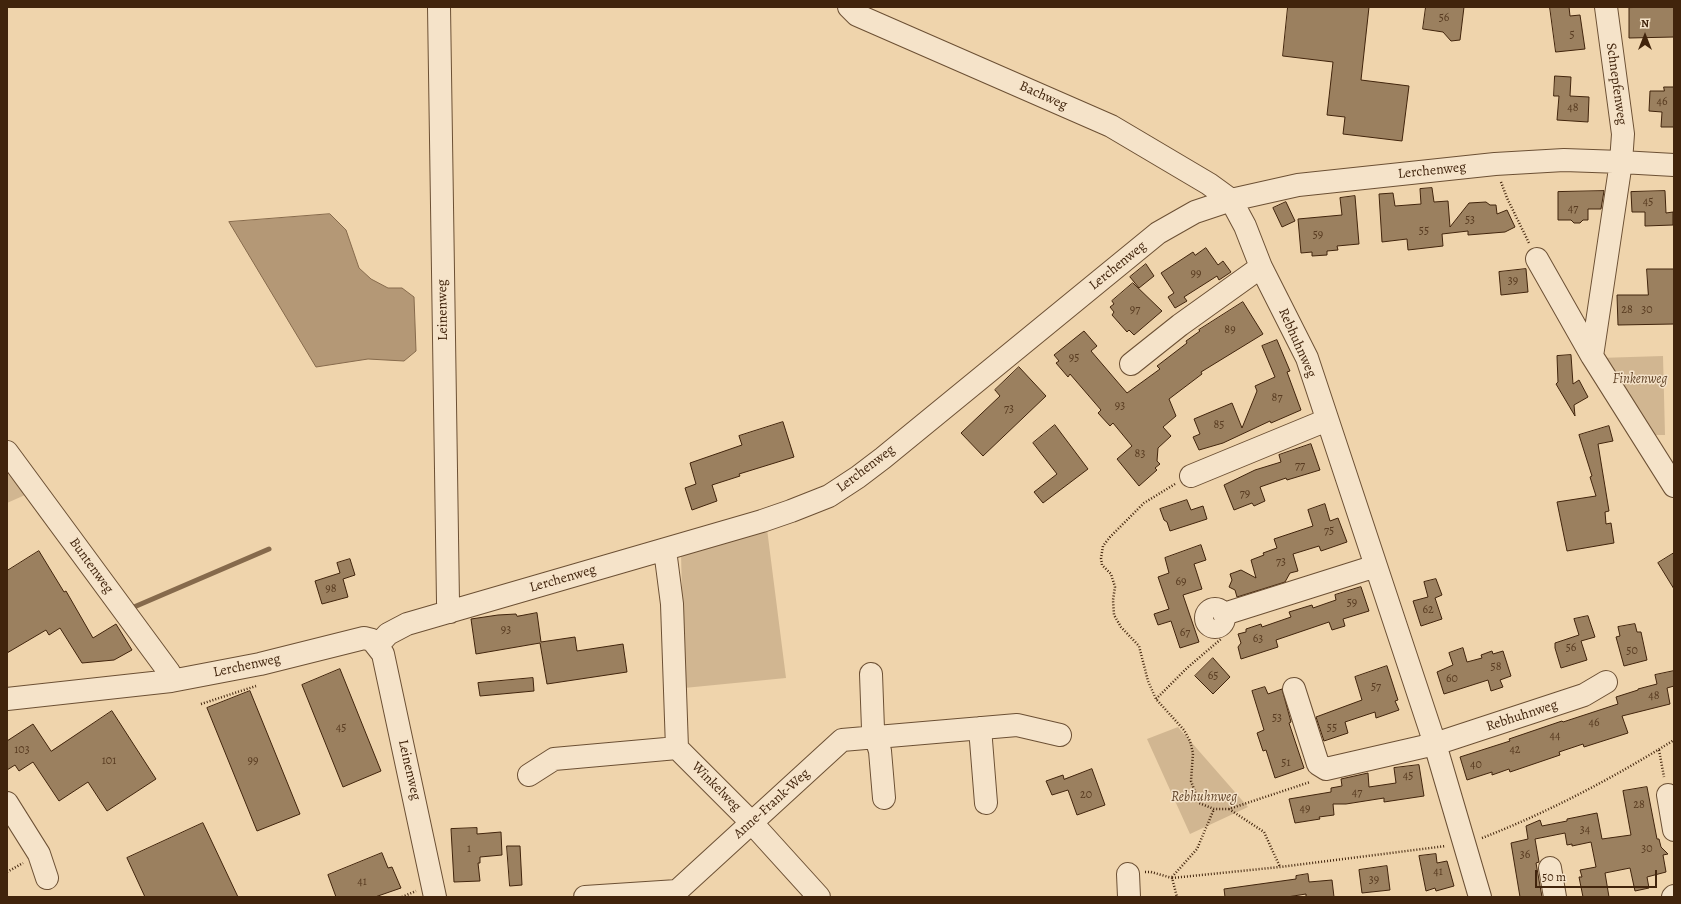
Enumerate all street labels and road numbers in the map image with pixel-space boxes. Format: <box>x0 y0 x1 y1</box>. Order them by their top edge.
street label: Schnepfenweg <box>1602 42 1630 126</box>
street label: Bachweg <box>1016 78 1070 114</box>
street label: Lerchenweg <box>1397 159 1467 183</box>
street label: Lerchenweg <box>1086 238 1150 294</box>
street label: Leinenweg <box>434 279 452 341</box>
street label: Rebhuhnweg <box>1274 306 1320 380</box>
street label: Lerchenweg <box>834 442 898 496</box>
street label: Buntenweg <box>65 535 117 597</box>
street label: Lerchenweg <box>528 561 598 597</box>
street label: Lerchenweg <box>212 651 282 681</box>
street label: Rebhuhnweg <box>1484 697 1560 735</box>
street label: Leinenweg <box>394 738 424 802</box>
street label: Winkelweg <box>688 759 744 815</box>
street label: Anne-Frank-Weg <box>730 765 814 843</box>

